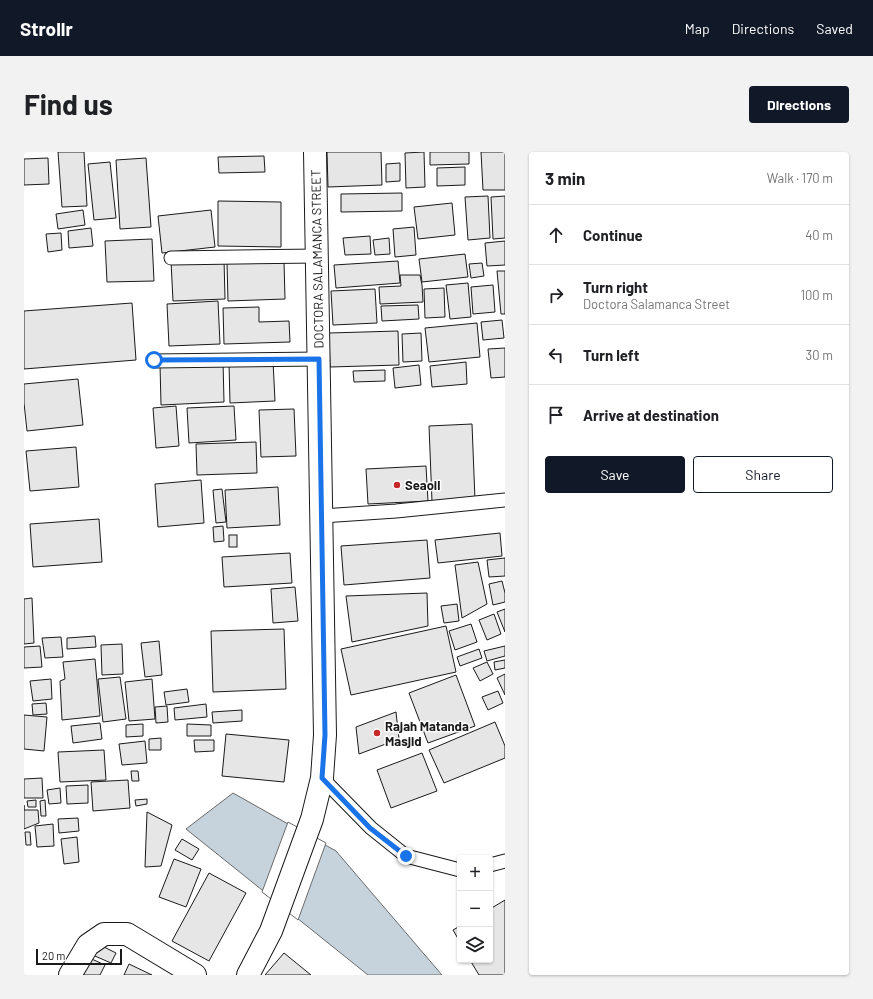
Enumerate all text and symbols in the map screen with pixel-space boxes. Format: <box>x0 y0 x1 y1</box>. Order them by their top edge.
text: Strollr <box>20 17 73 40</box>
text: Map <box>685 20 710 37</box>
text: Directions <box>732 20 794 37</box>
text: Saved <box>816 20 853 37</box>
button: Directions <box>749 86 849 123</box>
text: Find us <box>24 87 113 121</box>
text: 3 min <box>545 168 585 188</box>
street label: DOCTORA SALAMANCA STREET <box>307 169 327 349</box>
text: Walk · 170 m <box>767 170 833 186</box>
icon: ahead <box>545 224 567 246</box>
text: Continue <box>583 226 643 244</box>
text: 40 m <box>805 227 833 243</box>
text: Turn right <box>583 278 648 296</box>
icon: right <box>545 284 567 306</box>
text: 100 m <box>800 287 833 303</box>
text: Doctora Salamanca Street <box>583 296 730 312</box>
icon: left <box>545 344 567 366</box>
text: Turn left <box>583 346 639 364</box>
text: 30 m <box>806 347 833 363</box>
route start <box>145 351 163 369</box>
icon: arrive <box>545 404 567 426</box>
text: Arrive at destination <box>583 406 719 424</box>
button: Save <box>545 456 685 493</box>
button: Share <box>693 456 833 493</box>
place label: Seaoil <box>405 477 440 493</box>
marker: Seaoil <box>392 480 402 490</box>
place label: Rajah Matanda Masjid <box>385 718 469 749</box>
marker: Rajah Matanda Masjid <box>372 728 382 738</box>
route end <box>397 847 415 865</box>
map controls <box>457 855 493 963</box>
button: + <box>457 855 493 891</box>
button: − <box>457 891 493 927</box>
button: layers <box>457 927 493 963</box>
scale bar <box>36 947 122 966</box>
text: 20 m <box>42 949 65 962</box>

